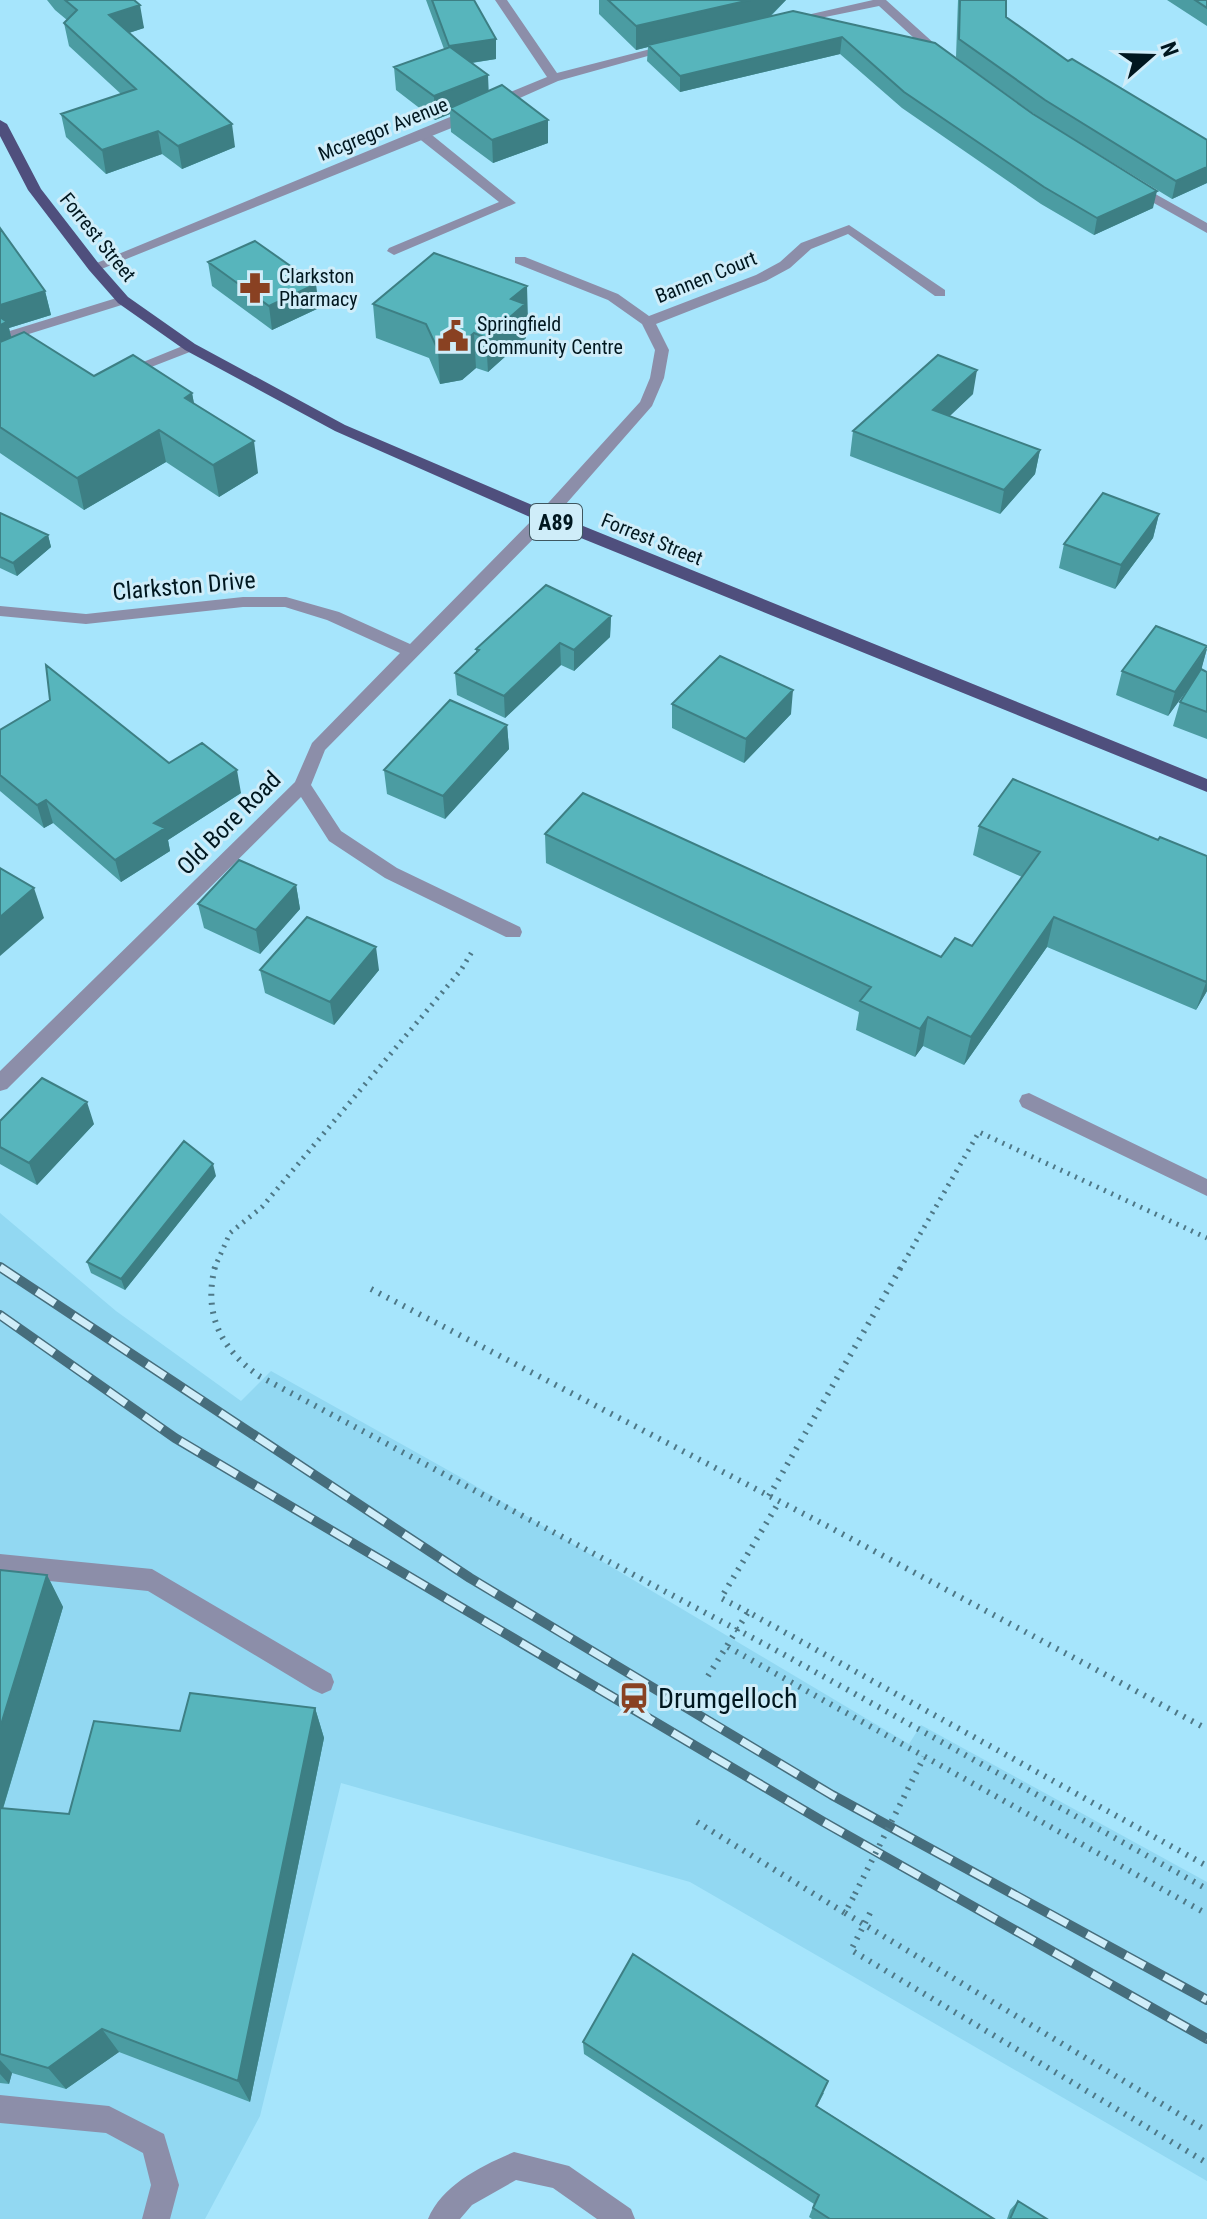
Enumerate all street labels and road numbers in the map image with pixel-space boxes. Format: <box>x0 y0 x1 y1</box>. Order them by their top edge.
street label: Mcgregor Avenue <box>315 92 451 166</box>
street label: Forrest Street <box>55 188 141 286</box>
street label: Bannen Court <box>652 246 760 308</box>
road number: A89 <box>530 504 582 540</box>
street label: Forrest Street <box>598 508 706 570</box>
street label: Clarkston Drive <box>111 566 257 606</box>
street label: Old Bore Road <box>172 766 286 880</box>

